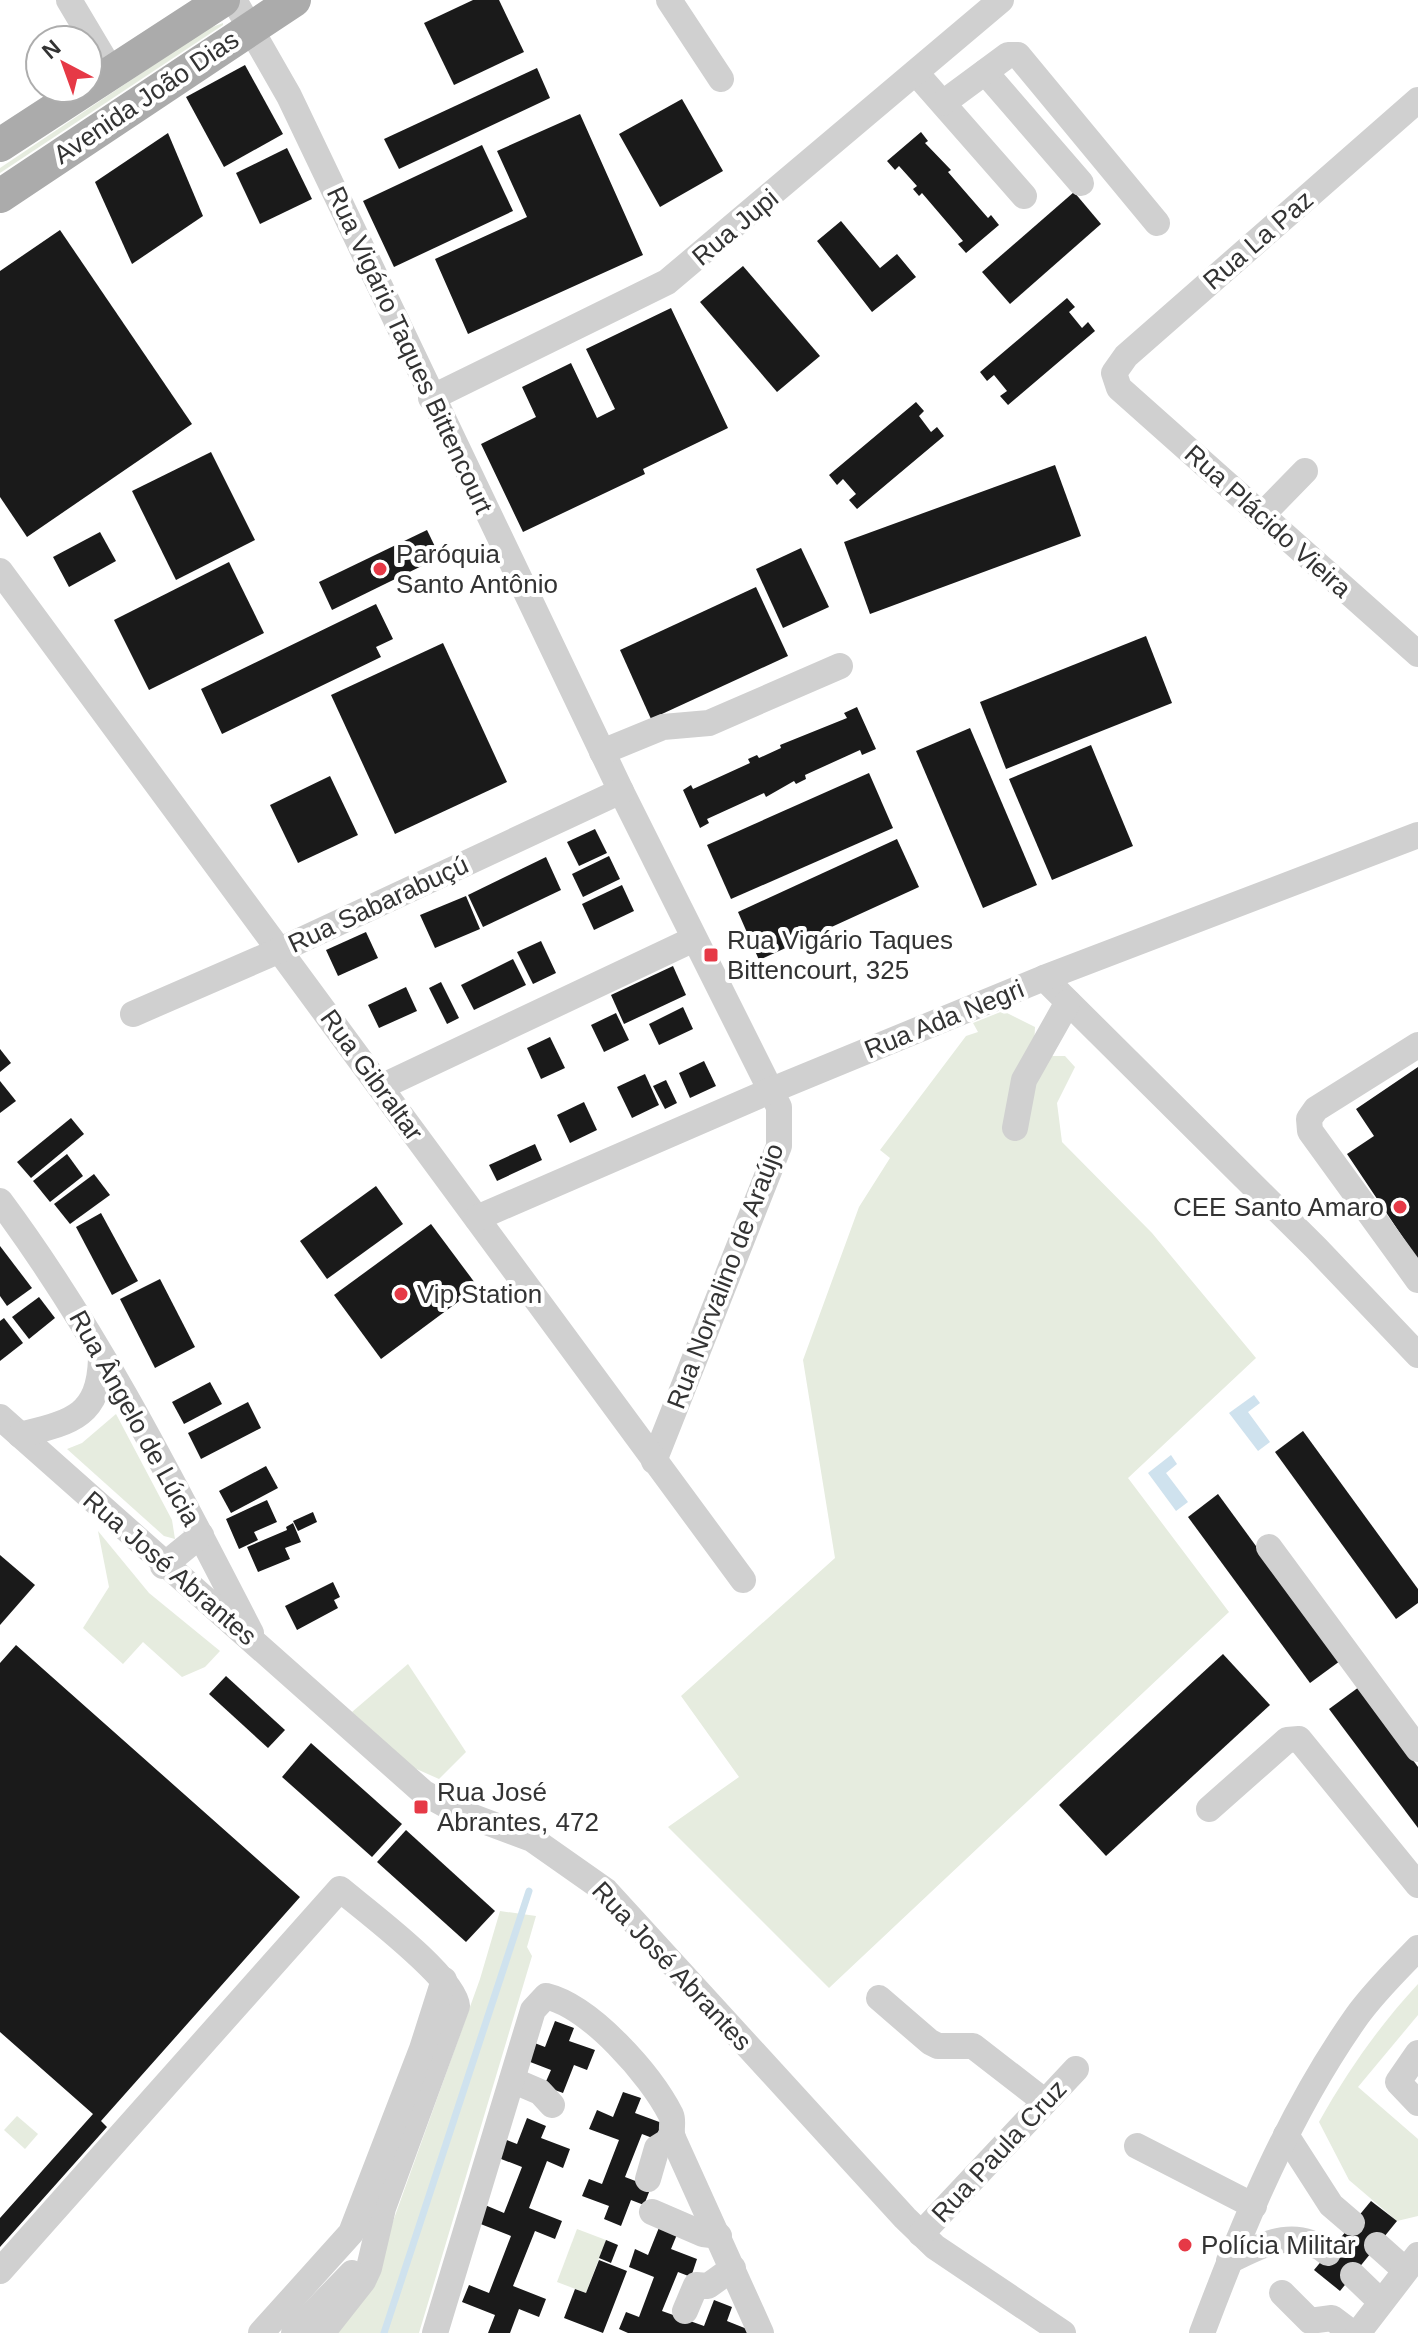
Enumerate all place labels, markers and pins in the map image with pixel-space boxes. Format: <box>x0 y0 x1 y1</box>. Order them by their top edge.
place label: Paróquia Santo Antônio <box>396 539 558 599</box>
marker: Paróquia Santo Antônio <box>371 560 389 578</box>
place label: Rua Vigário Taques Bittencourt, 325 <box>727 925 953 985</box>
marker: Rua Vigário Taques Bittencourt, 325 <box>702 946 720 964</box>
place label: CEE Santo Amaro <box>1173 1192 1384 1222</box>
marker: CEE Santo Amaro <box>1391 1198 1409 1216</box>
place label: Vip Station <box>417 1279 542 1309</box>
marker: Vip Station <box>392 1285 410 1303</box>
place label: Rua José Abrantes, 472 <box>437 1777 599 1837</box>
marker: Rua José Abrantes, 472 <box>412 1798 430 1816</box>
place label: Polícia Militar <box>1201 2230 1356 2260</box>
marker: Polícia Militar <box>1176 2236 1194 2254</box>

